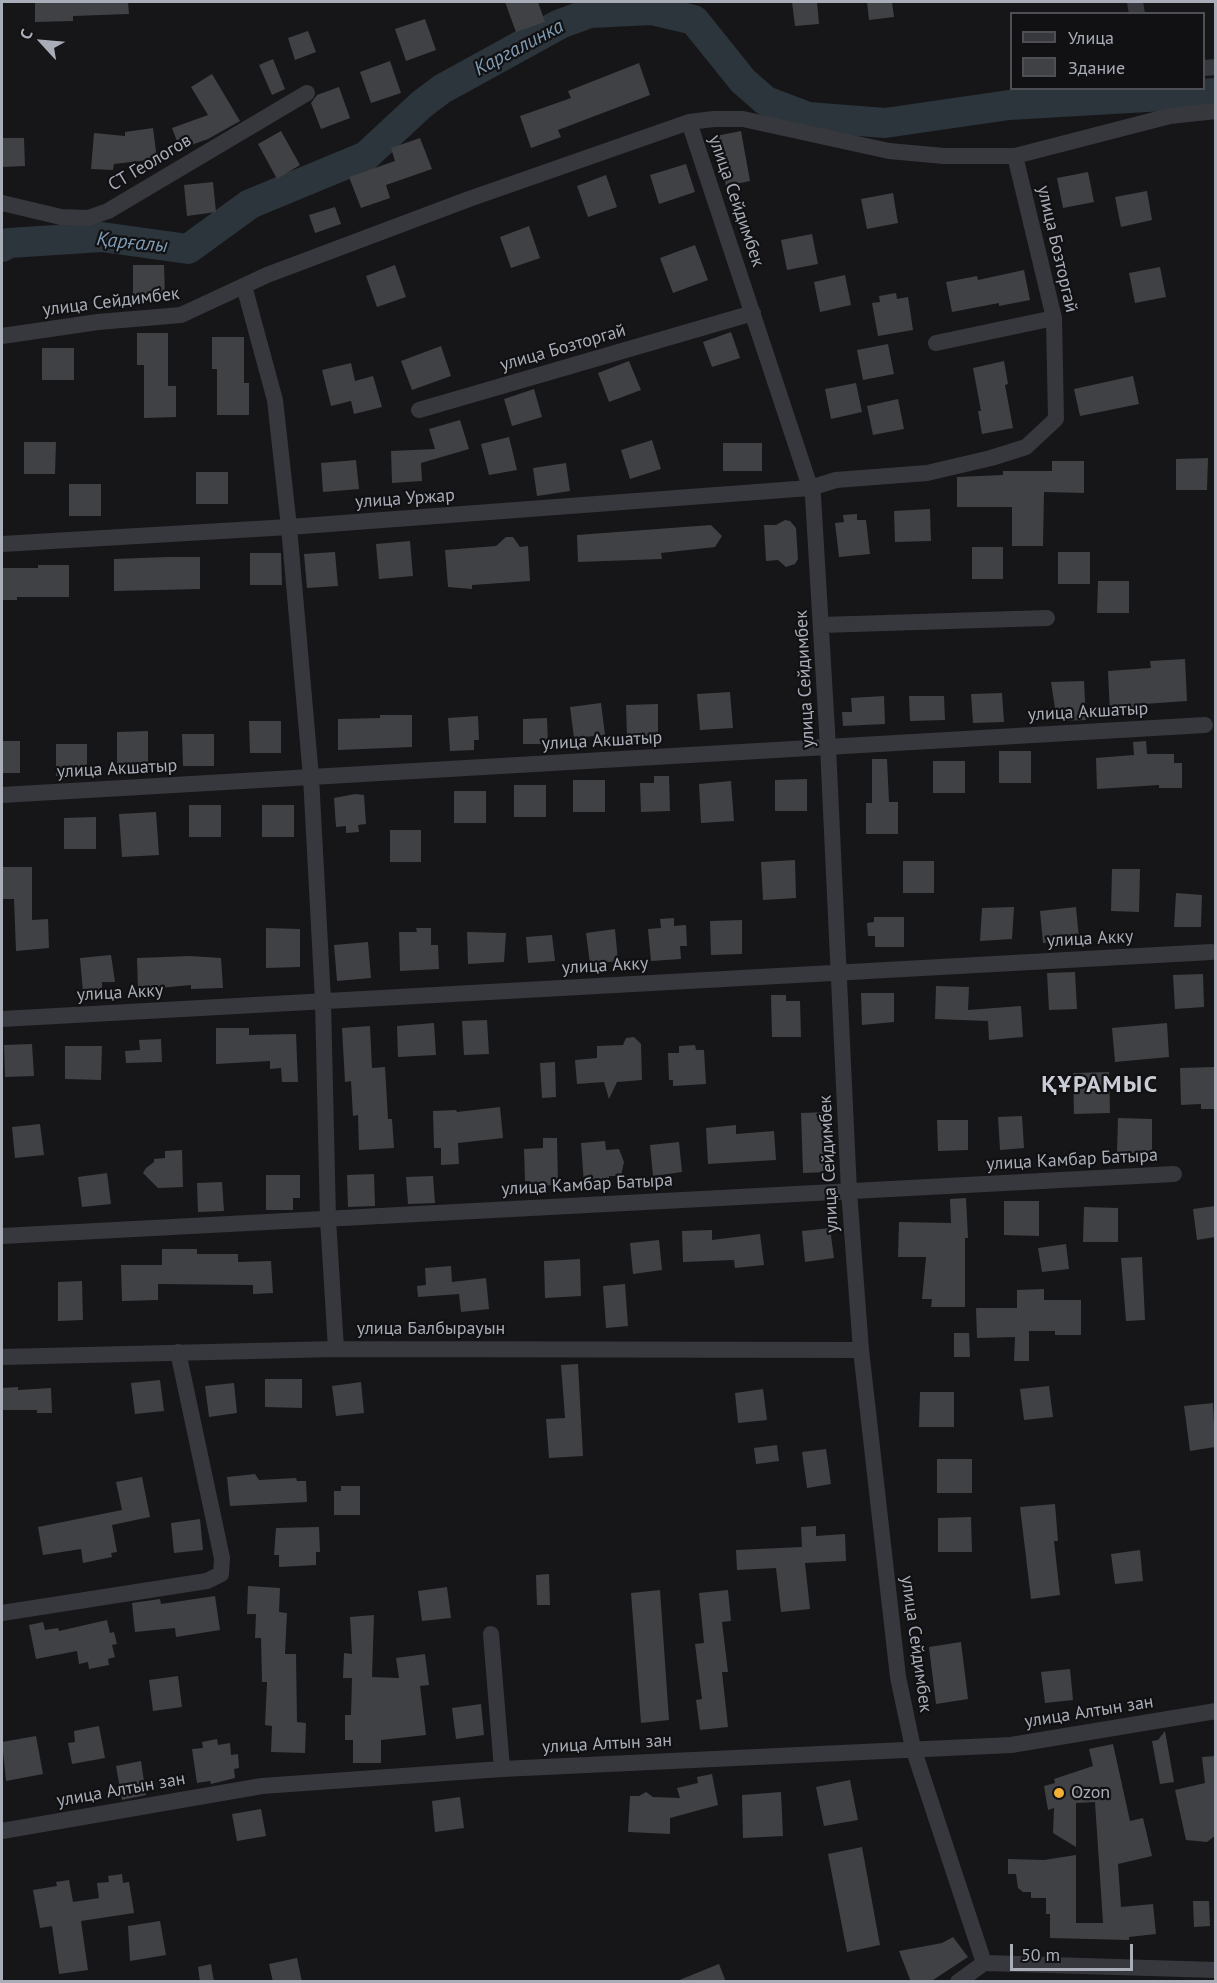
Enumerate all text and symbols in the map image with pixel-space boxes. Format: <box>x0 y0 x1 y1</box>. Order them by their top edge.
north arrow <box>12 12 72 72</box>
legend <box>1010 12 1205 90</box>
water label: Каргалинка <box>470 14 568 82</box>
text: С <box>15 26 37 43</box>
text: Улица <box>1068 26 1114 49</box>
text: Здание <box>1068 56 1125 79</box>
street label: СТ Геологов <box>105 130 195 196</box>
street label: улица Сейдимбек <box>703 132 769 270</box>
street label: улица Бозторгай <box>1032 183 1082 315</box>
water label: Қарғалы <box>95 227 169 259</box>
street label: улица Сейдимбек <box>41 283 181 321</box>
street label: улица Бозторгай <box>498 320 628 376</box>
street label: улица Уржар <box>354 485 456 513</box>
street label: улица Сейдимбек <box>791 610 819 748</box>
street label: улица Акшатыр <box>1027 698 1149 726</box>
street label: улица Акшатыр <box>541 727 663 755</box>
street label: улица Акшатыр <box>56 755 178 783</box>
street label: улица Акку <box>1046 926 1134 952</box>
street label: улица Акку <box>561 953 649 979</box>
street label: улица Акку <box>76 980 164 1006</box>
district label: ҚҰРАМЫС <box>1041 1071 1159 1099</box>
street label: улица Сейдимбек <box>815 1095 843 1233</box>
street label: улица Камбар Батыра <box>986 1145 1158 1175</box>
street label: улица Камбар Батыра <box>501 1170 673 1200</box>
street label: улица Балбырауын <box>357 1318 505 1340</box>
street label: улица Сейдимбек <box>896 1574 936 1714</box>
street label: улица Алтын зан <box>1023 1691 1155 1733</box>
street label: улица Алтын зан <box>541 1730 673 1758</box>
street label: улица Алтын зан <box>55 1768 187 1812</box>
place label: Ozon <box>1071 1782 1110 1804</box>
marker: Ozon <box>1052 1786 1066 1800</box>
scale bar <box>1013 1932 1136 1970</box>
text: 50 m <box>1021 1943 1060 1966</box>

